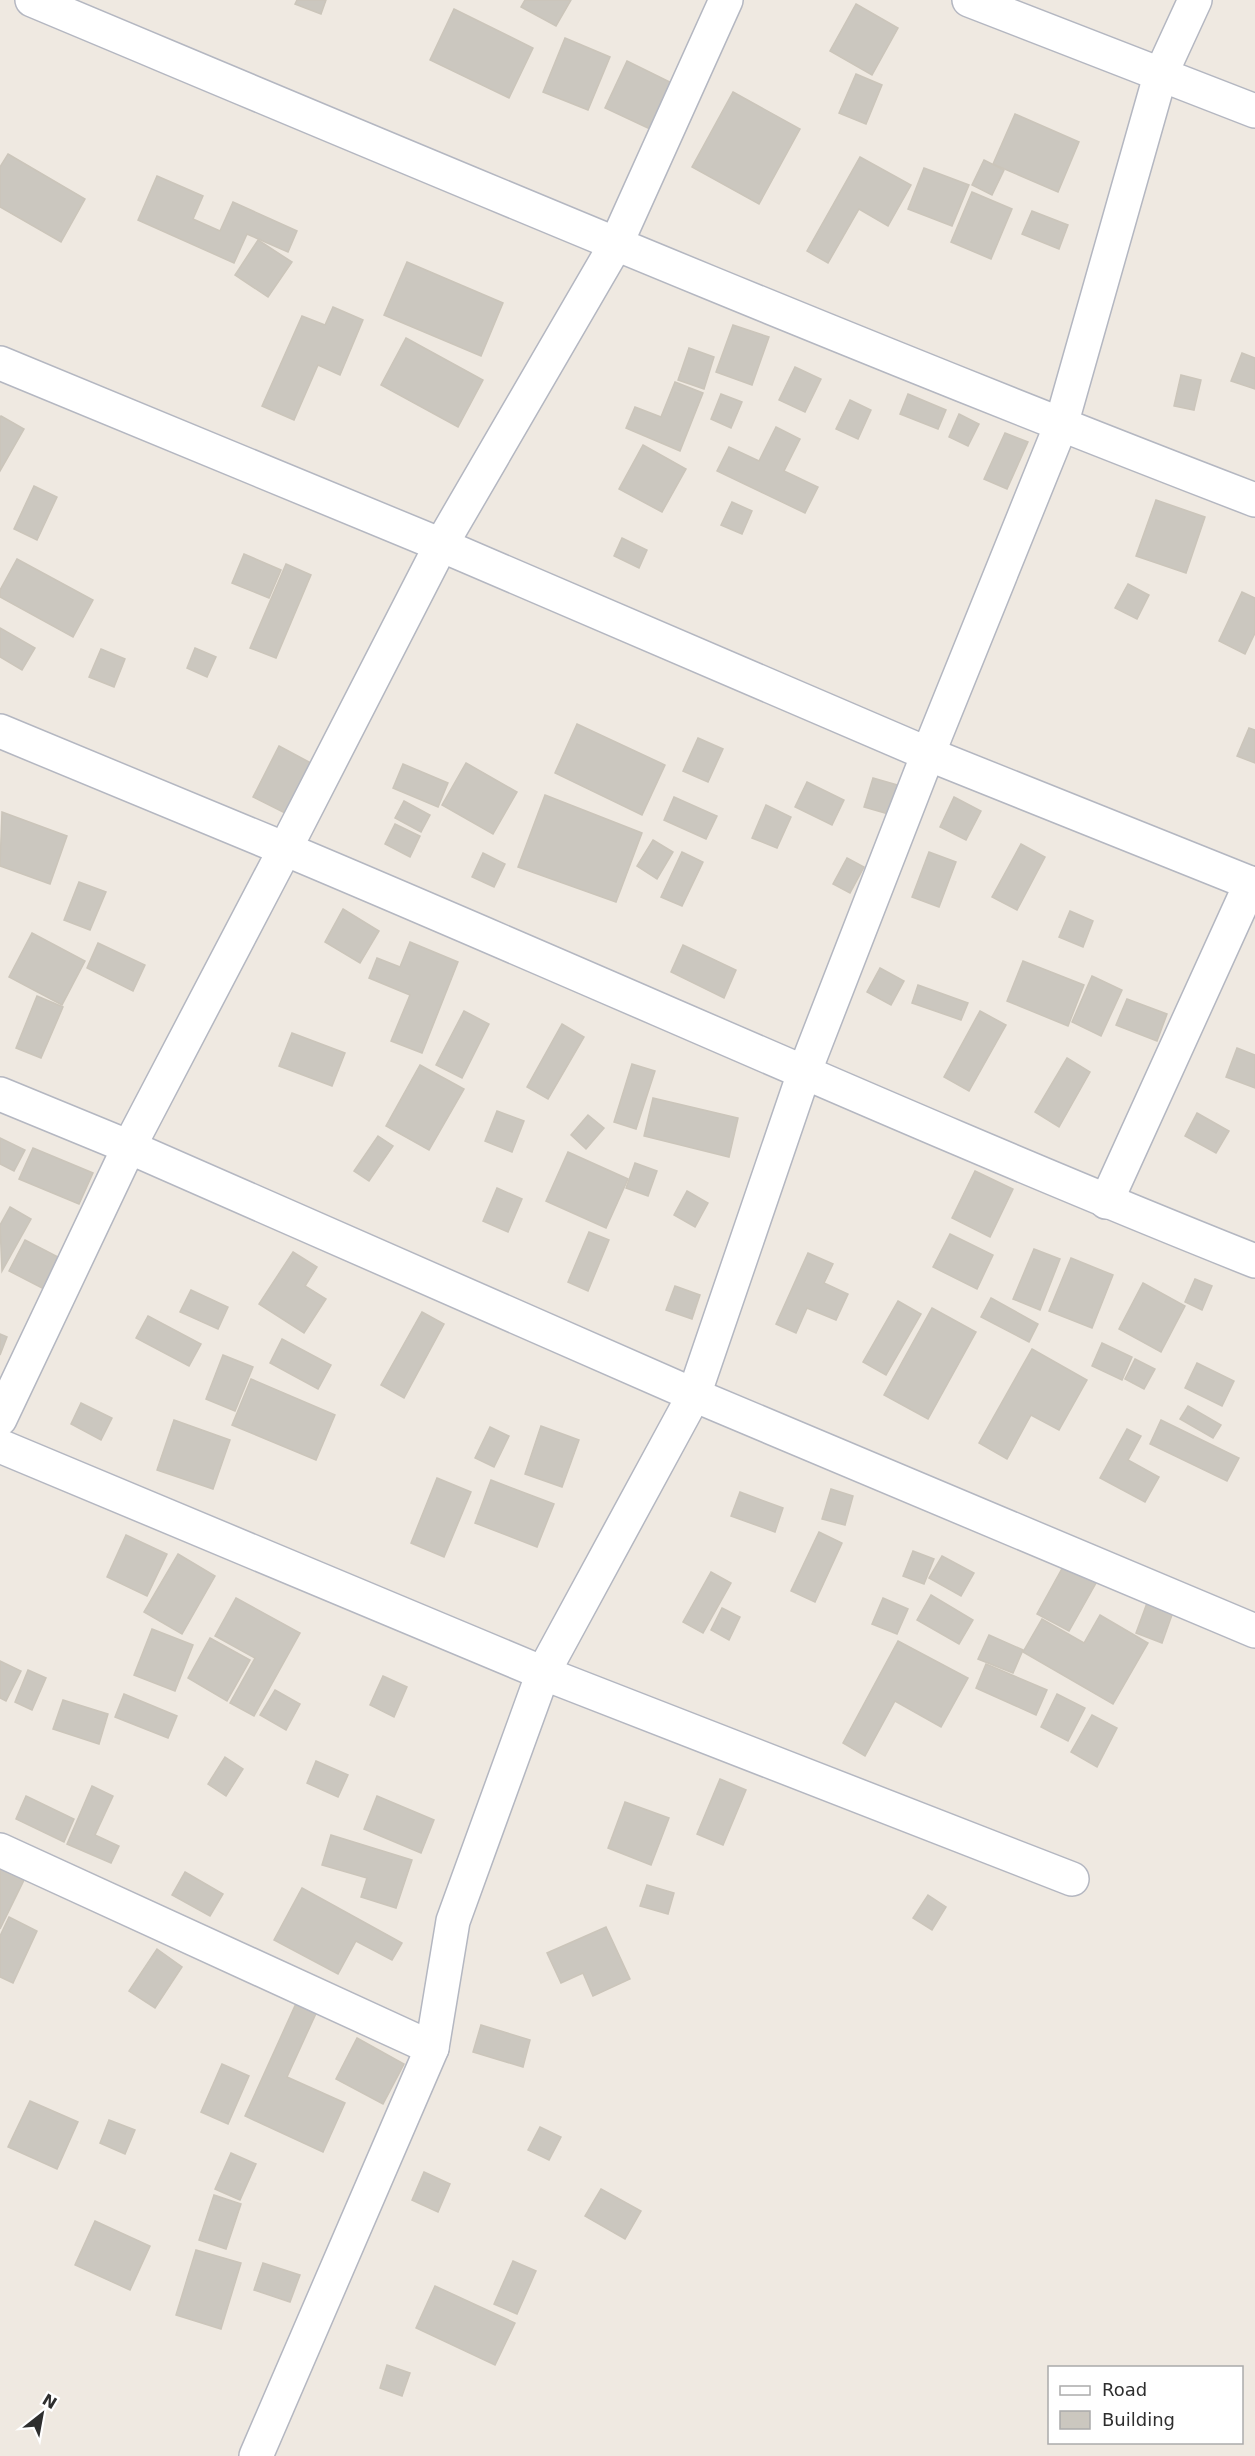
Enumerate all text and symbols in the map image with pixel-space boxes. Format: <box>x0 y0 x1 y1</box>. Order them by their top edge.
legend <box>1048 2366 1243 2444</box>
text: Road <box>1102 2379 1147 2400</box>
north arrow <box>12 2384 72 2444</box>
text: N <box>39 2390 60 2413</box>
text: Building <box>1102 2409 1175 2430</box>

